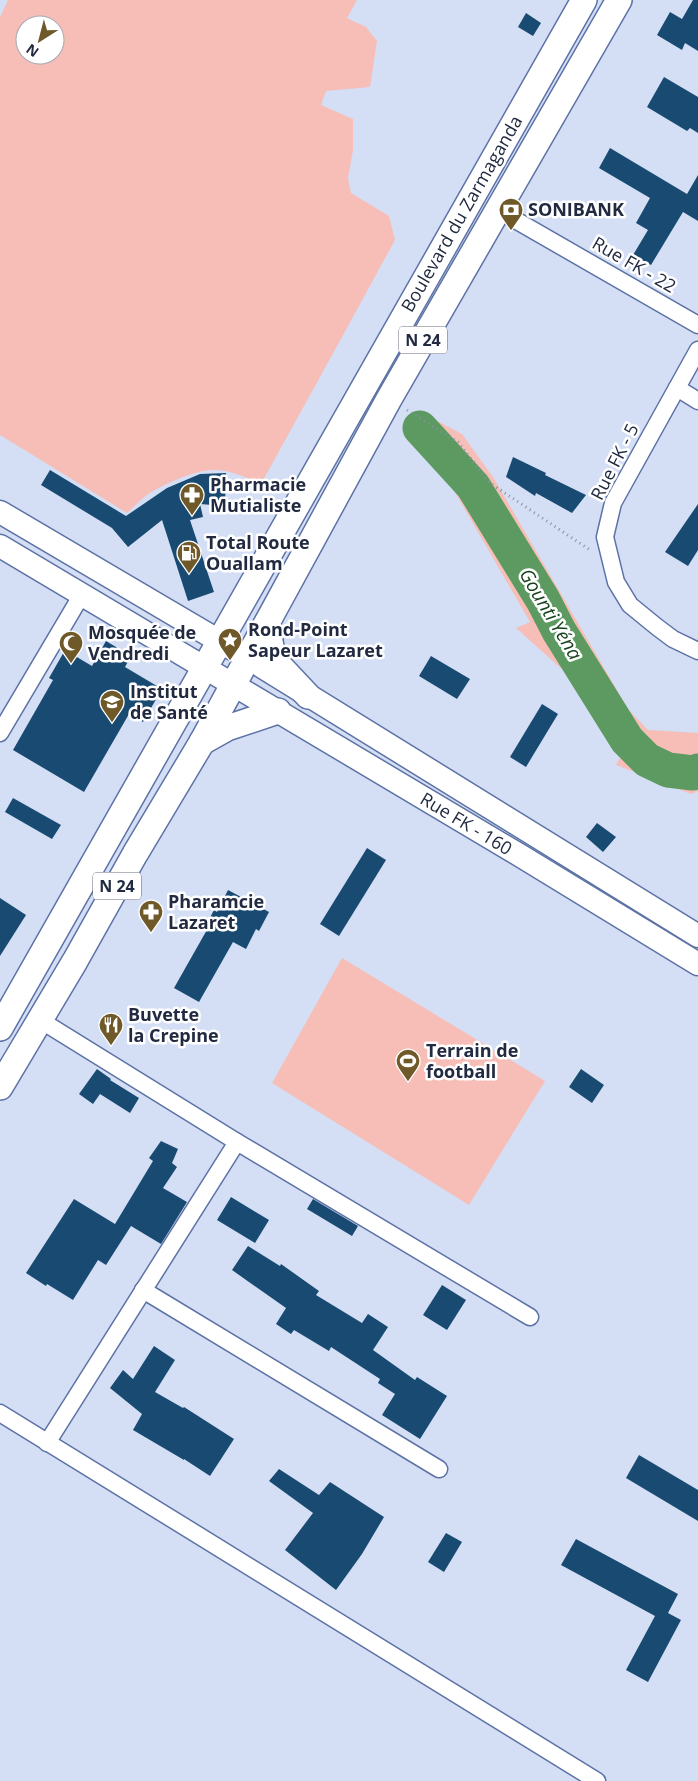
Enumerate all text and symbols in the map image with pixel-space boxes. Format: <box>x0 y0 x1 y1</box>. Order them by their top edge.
north arrow <box>15 15 65 65</box>
text: N <box>22 40 42 62</box>
street label: Boulevard du Zarmaganda <box>395 111 527 316</box>
bank icon: SONIBANK <box>498 197 524 231</box>
place label: SONIBANK <box>528 197 624 221</box>
street label: Rue FK - 22 <box>588 230 681 298</box>
road number: N 24 <box>399 326 447 354</box>
street label: Rue FK - 5 <box>585 419 644 504</box>
place label: Pharmacie Mutialiste <box>210 472 306 517</box>
pharmacy icon: Pharmacie Mutialiste <box>179 482 205 516</box>
place label: Total Route Ouallam <box>206 530 310 575</box>
fuel station icon: Total Route Ouallam <box>176 540 202 574</box>
water label: Gounti Yéna <box>514 563 589 665</box>
place label: Rond-Point Sapeur Lazaret <box>248 617 383 662</box>
place label: Mosquée de Vendredi <box>88 620 196 665</box>
place icon: Rond-Point Sapeur Lazaret <box>217 627 243 661</box>
mosque icon: Mosquée de Vendredi <box>58 630 84 664</box>
place label: Institut de Santé <box>130 679 208 724</box>
school or university icon: Institut de Santé <box>99 689 125 723</box>
street label: Rue FK - 160 <box>416 786 517 860</box>
road number: N 24 <box>93 872 141 899</box>
place label: Pharamcie Lazaret <box>168 889 264 934</box>
pharmacy icon: Pharamcie Lazaret <box>138 899 164 933</box>
place label: Buvette la Crepine <box>128 1002 219 1047</box>
restaurant icon: Buvette la Crepine <box>98 1012 124 1046</box>
place label: Terrain de football <box>426 1038 518 1083</box>
sports icon: Terrain de football <box>395 1048 421 1082</box>

